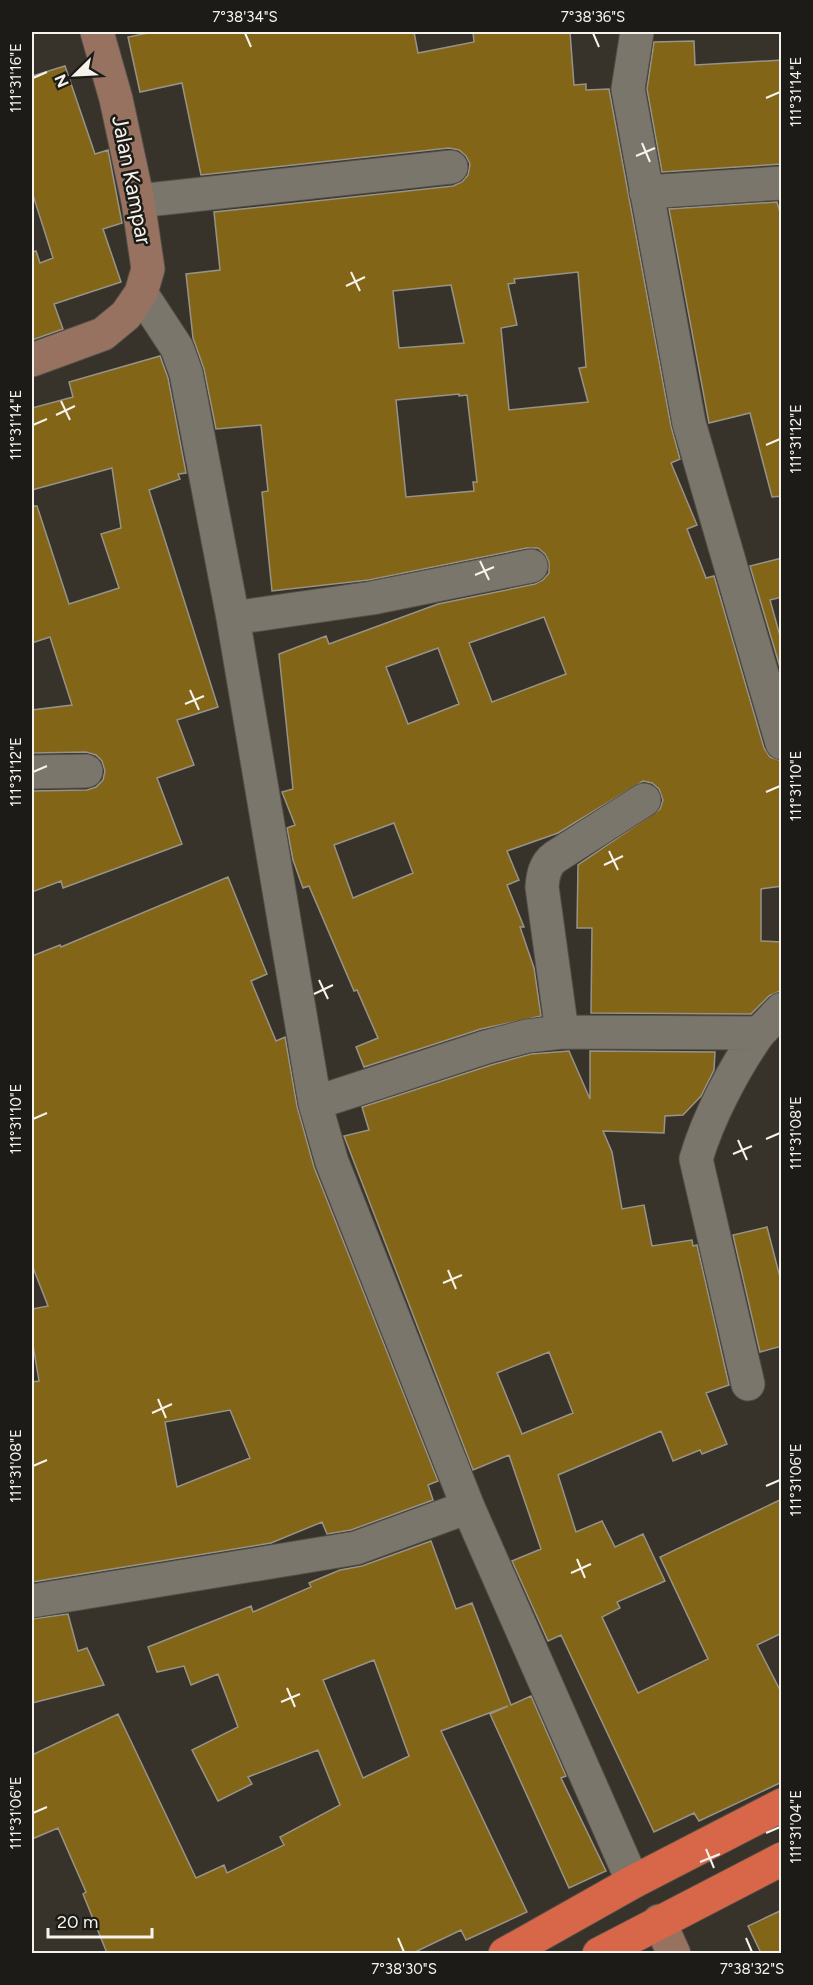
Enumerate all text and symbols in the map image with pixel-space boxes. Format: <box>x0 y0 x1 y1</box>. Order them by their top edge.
text: 7°38'34"S <box>212 8 278 26</box>
text: 7°38'36"S <box>561 8 625 26</box>
text: 111°31'16"E <box>7 43 25 113</box>
north arrow <box>45 45 105 105</box>
text: 111°31'14"E <box>787 57 805 127</box>
text: N <box>51 71 73 90</box>
street label: Jalan Kampar <box>106 113 158 247</box>
text: 111°31'14"E <box>7 390 25 460</box>
text: 111°31'12"E <box>787 404 805 474</box>
text: 111°31'12"E <box>7 737 25 807</box>
text: 111°31'10"E <box>787 751 805 821</box>
text: 111°31'10"E <box>7 1084 25 1154</box>
text: 111°31'08"E <box>787 1096 805 1170</box>
text: 111°31'08"E <box>7 1429 25 1503</box>
text: 111°31'06"E <box>787 1443 805 1517</box>
text: 111°31'06"E <box>7 1776 25 1850</box>
text: 111°31'04"E <box>787 1790 805 1864</box>
scale bar <box>48 1901 152 1939</box>
text: 20 m <box>57 1911 98 1933</box>
text: 7°38'30"S <box>371 1960 437 1978</box>
text: 7°38'32"S <box>720 1960 784 1978</box>

